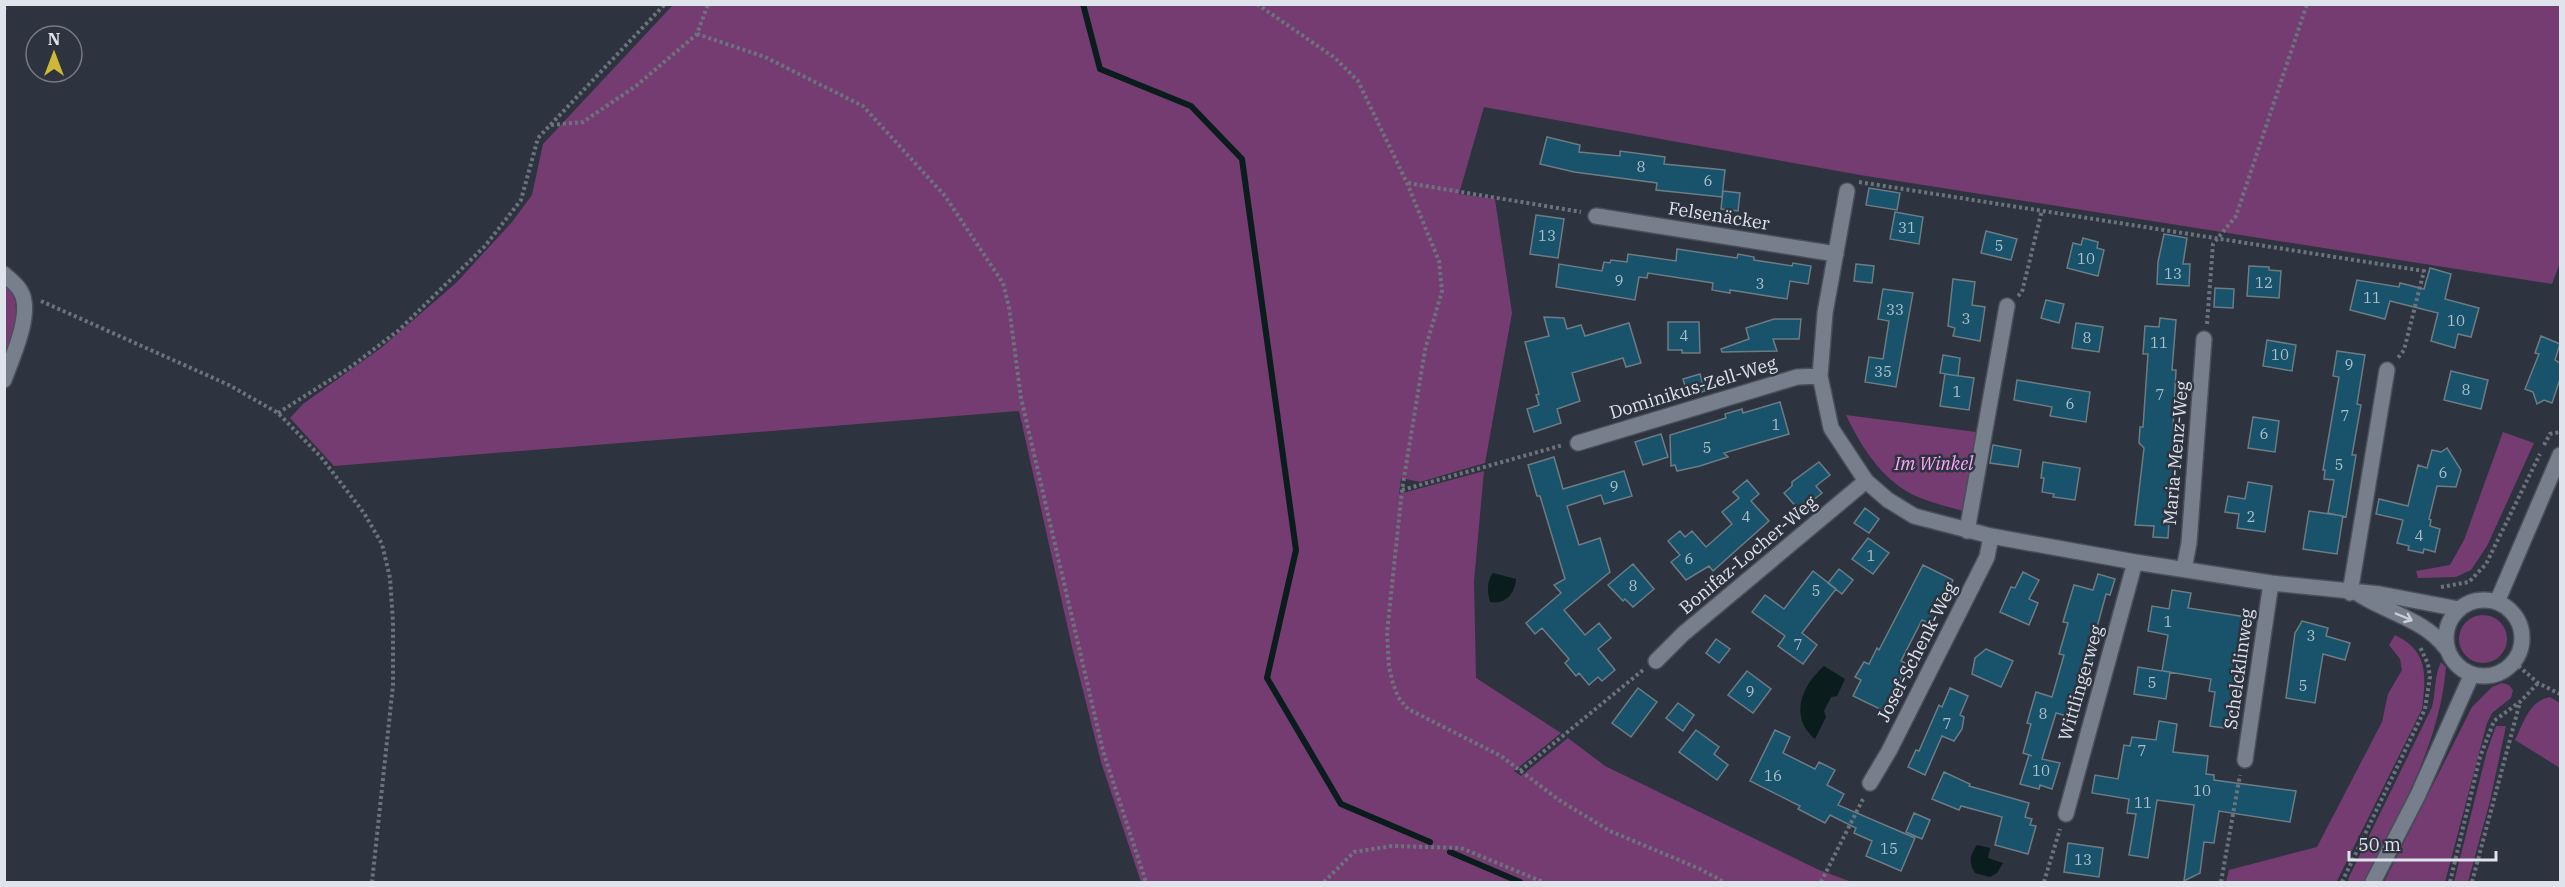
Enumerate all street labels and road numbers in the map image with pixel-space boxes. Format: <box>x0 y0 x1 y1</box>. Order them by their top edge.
street label: Felsenäcker <box>1667 196 1772 235</box>
street label: Dominikus-Zell-Weg <box>1606 351 1779 424</box>
street label: Maria-Menz-Weg <box>2158 380 2193 526</box>
street label: Bonifaz-Locher-Weg <box>1674 490 1821 619</box>
street label: Josef-Schenk-Weg <box>1871 578 1962 726</box>
street label: Schelcklinweg <box>2219 607 2258 731</box>
street label: Wittlingerweg <box>2053 622 2108 743</box>

